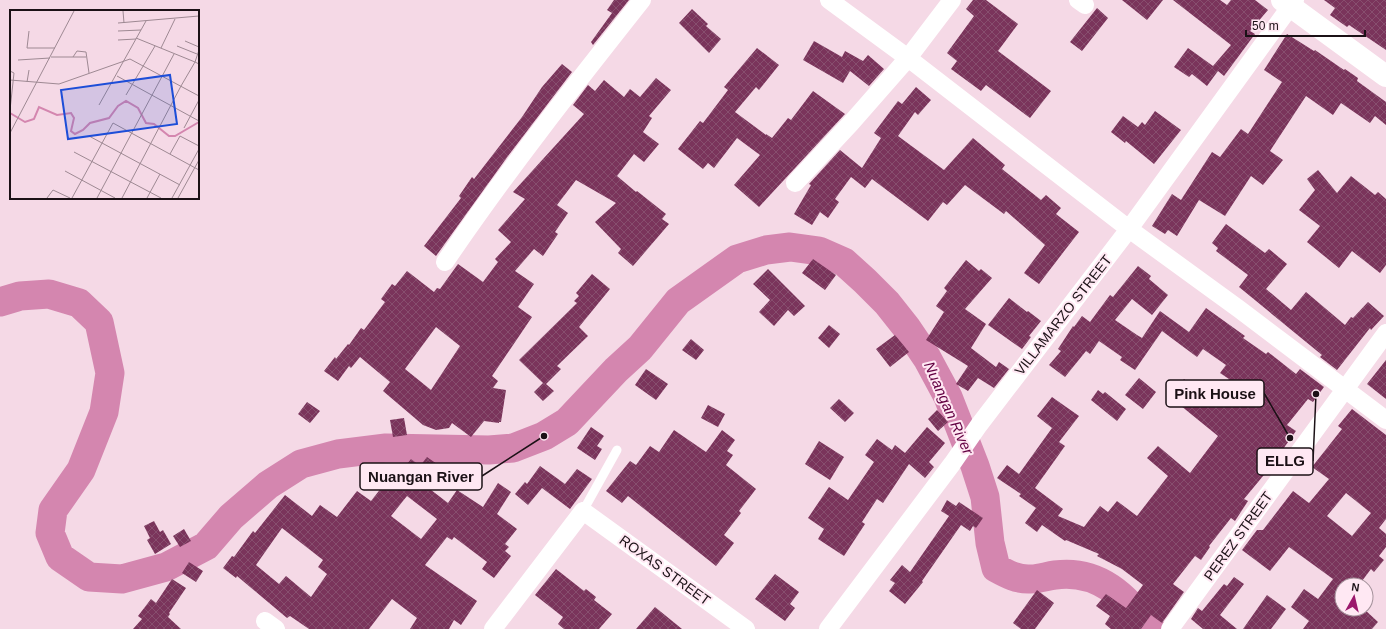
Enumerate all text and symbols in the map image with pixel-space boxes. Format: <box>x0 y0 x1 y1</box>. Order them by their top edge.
inset map <box>10 10 199 199</box>
scale bar <box>1246 12 1365 38</box>
text: 50 m <box>1252 19 1279 33</box>
street label: VILLAMARZO STREET <box>1011 251 1115 378</box>
water label: Nuangan River <box>921 359 978 458</box>
callout: Pink House <box>1166 380 1264 407</box>
text: Pink House <box>1174 385 1256 402</box>
callout: ELLG <box>1257 448 1313 475</box>
text: ELLG <box>1265 452 1305 469</box>
callout: Nuangan River <box>360 463 482 490</box>
text: Nuangan River <box>368 468 474 485</box>
street label: PEREZ STREET <box>1200 488 1276 583</box>
street label: ROXAS STREET <box>617 532 714 609</box>
north arrow <box>1334 577 1374 617</box>
text: N <box>1351 581 1360 594</box>

